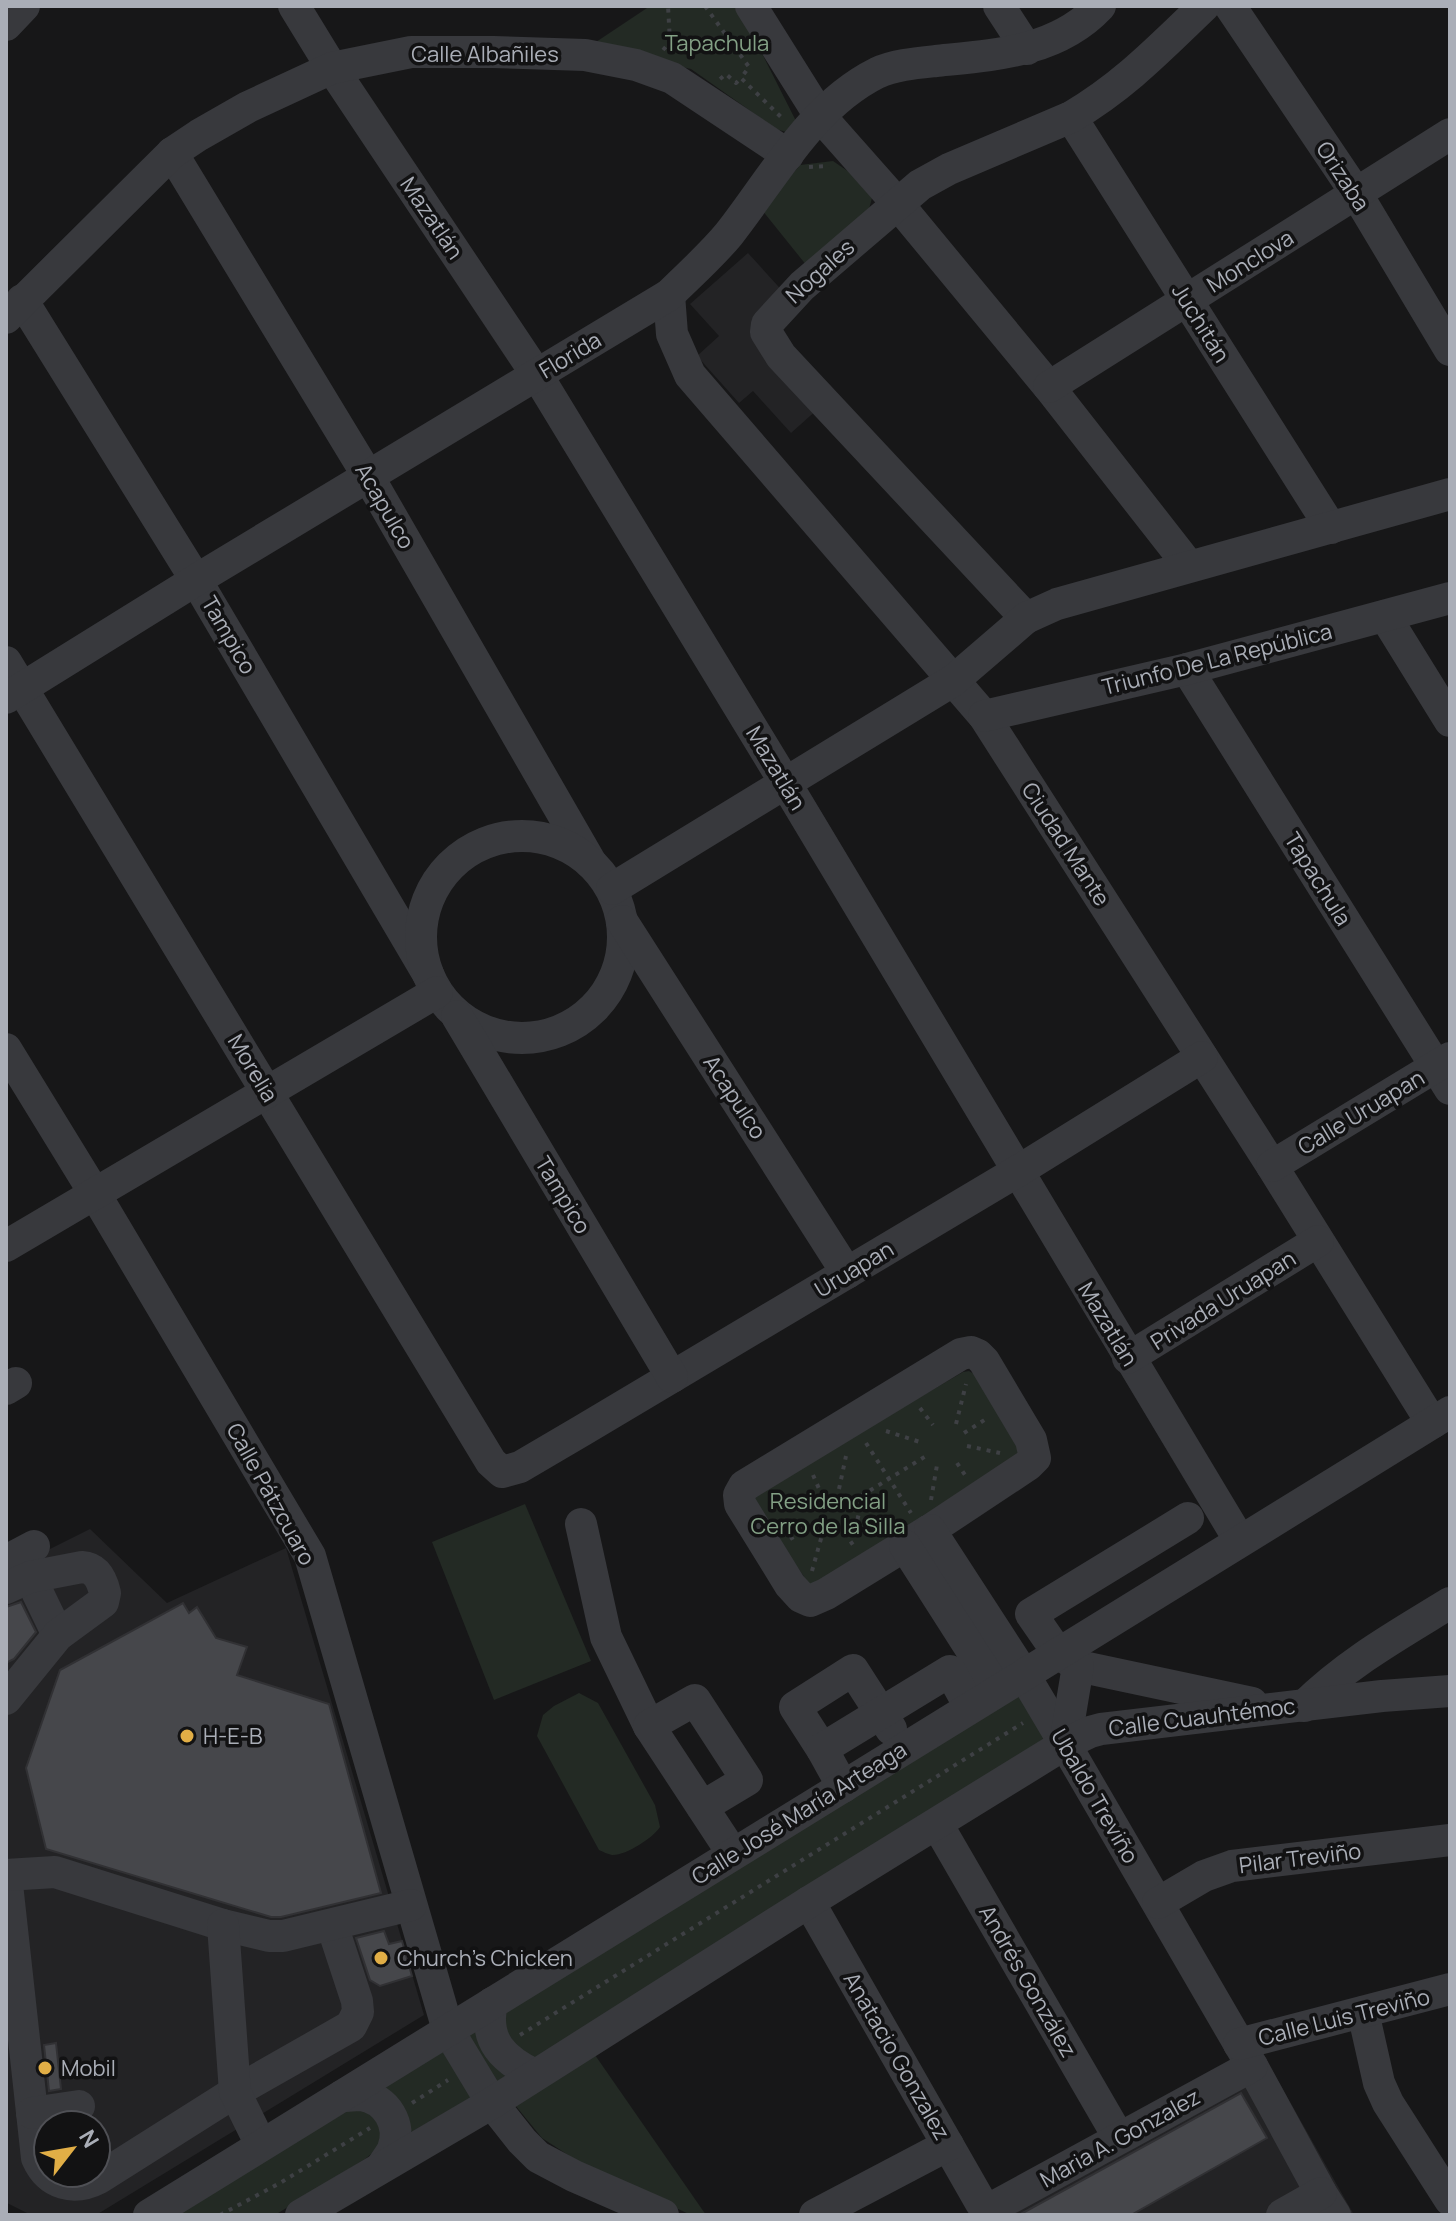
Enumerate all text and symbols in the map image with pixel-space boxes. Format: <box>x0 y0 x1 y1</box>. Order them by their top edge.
park label: Tapachula <box>665 28 769 58</box>
street label: Calle Albañiles <box>411 39 559 69</box>
street label: Orizaba <box>1309 135 1377 217</box>
street label: Mazatlán <box>394 171 470 265</box>
street label: Monclova <box>1201 223 1299 299</box>
street label: Nogales <box>779 232 861 310</box>
street label: Juchitán <box>1165 278 1237 368</box>
street label: Florida <box>533 325 607 385</box>
street label: Acapulco <box>348 458 422 554</box>
street label: Tampico <box>195 590 263 680</box>
street label: Triunfo De La República <box>1099 616 1335 702</box>
street label: Mazatlán <box>739 720 813 816</box>
street label: Ciudad Mante <box>1015 776 1117 912</box>
street label: Tapachula <box>1278 827 1358 931</box>
street label: Morelia <box>221 1028 285 1108</box>
street label: Acapulco <box>697 1049 773 1145</box>
street label: Calle Uruapan <box>1292 1062 1430 1162</box>
street label: Tampico <box>528 1151 598 1239</box>
street label: Uruapan <box>809 1234 899 1304</box>
street label: Privada Uruapan <box>1145 1243 1301 1357</box>
street label: Mazatlán <box>1071 1276 1145 1372</box>
street label: Calle Pátzcuaro <box>220 1418 322 1570</box>
park label: Residencial Cerro de la Silla <box>751 1486 905 1541</box>
street label: Calle Cuauhtémoc <box>1107 1691 1297 1743</box>
place label: H-E-B <box>203 1721 263 1751</box>
street label: Ubaldo Treviño <box>1044 1723 1146 1869</box>
marker: H-E-B <box>178 1727 196 1745</box>
street label: Calle José María Arteaga <box>686 1735 912 1891</box>
street label: Pilar Treviño <box>1237 1836 1363 1880</box>
street label: Andrés González <box>972 1899 1084 2063</box>
place label: Church's Chicken <box>397 1943 573 1973</box>
marker: Church's Chicken <box>372 1949 390 1967</box>
street label: Anatacio Gonzalez <box>837 1967 957 2145</box>
street label: Calle Luis Treviño <box>1255 1981 1433 2053</box>
place label: Mobil <box>61 2053 116 2083</box>
marker: Mobil <box>36 2059 54 2077</box>
street label: Maria A. Gonzalez <box>1035 2082 1205 2194</box>
north arrow <box>32 2109 112 2189</box>
text: N <box>72 2124 106 2153</box>

